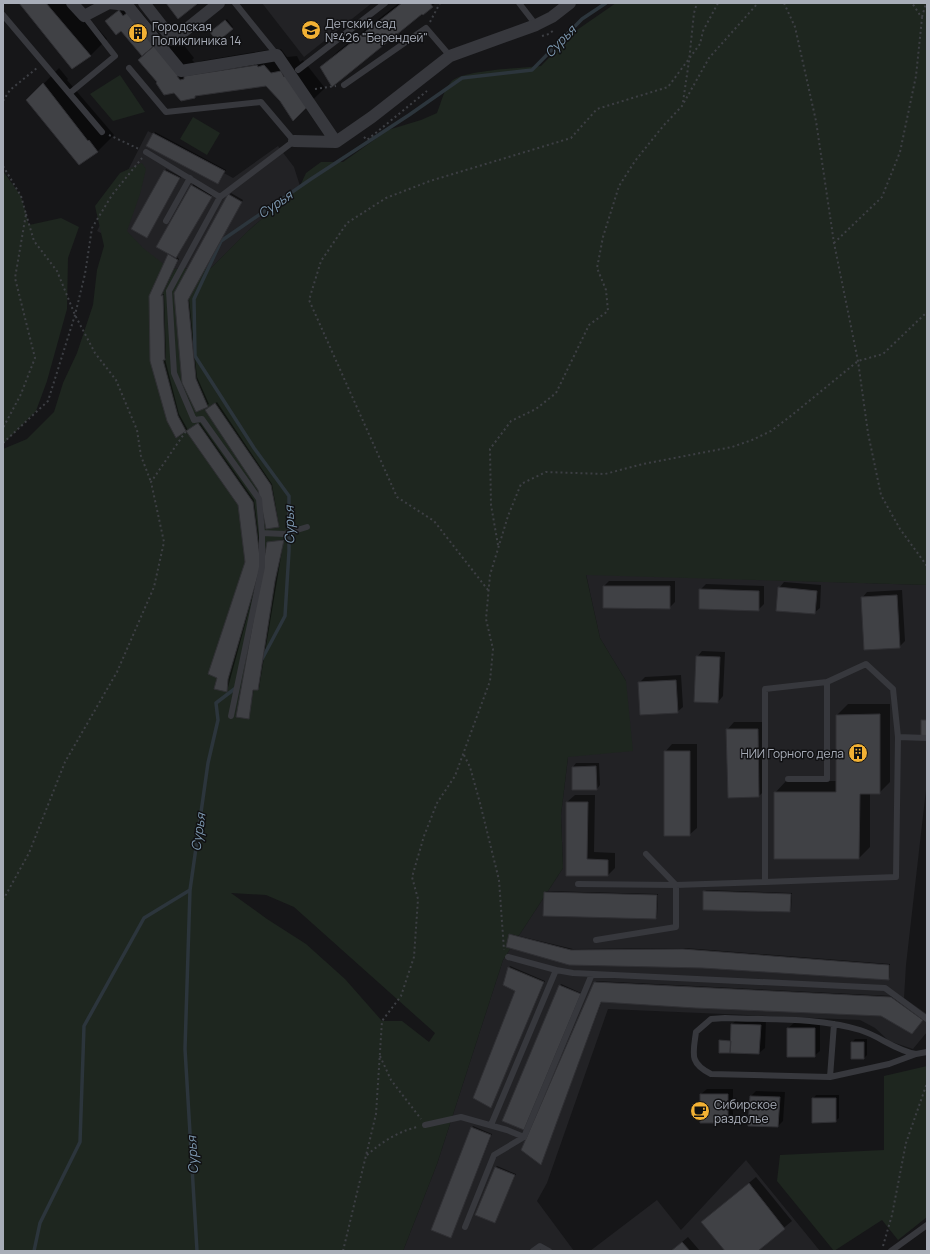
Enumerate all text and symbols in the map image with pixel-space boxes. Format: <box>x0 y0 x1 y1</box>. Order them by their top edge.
place label: Детский сад №426 "Берендей" <box>325 15 428 46</box>
place label: Городская Поликлиника 14 <box>152 18 241 49</box>
school or university icon: Детский сад №426 "Берендей" <box>300 19 322 41</box>
water label: Сурья <box>540 20 581 61</box>
building icon: Городская Поликлиника 14 <box>127 22 149 44</box>
water label: Сурья <box>254 185 297 222</box>
water label: Сурья <box>280 504 298 544</box>
building icon: НИИ Горного дела <box>847 742 869 764</box>
place label: НИИ Горного дела <box>740 745 844 762</box>
water label: Сурья <box>186 810 210 852</box>
place label: Сибирское раздолье <box>714 1096 777 1127</box>
cafe icon: Сибирское раздолье <box>689 1100 711 1122</box>
water label: Сурья <box>182 1134 202 1174</box>

